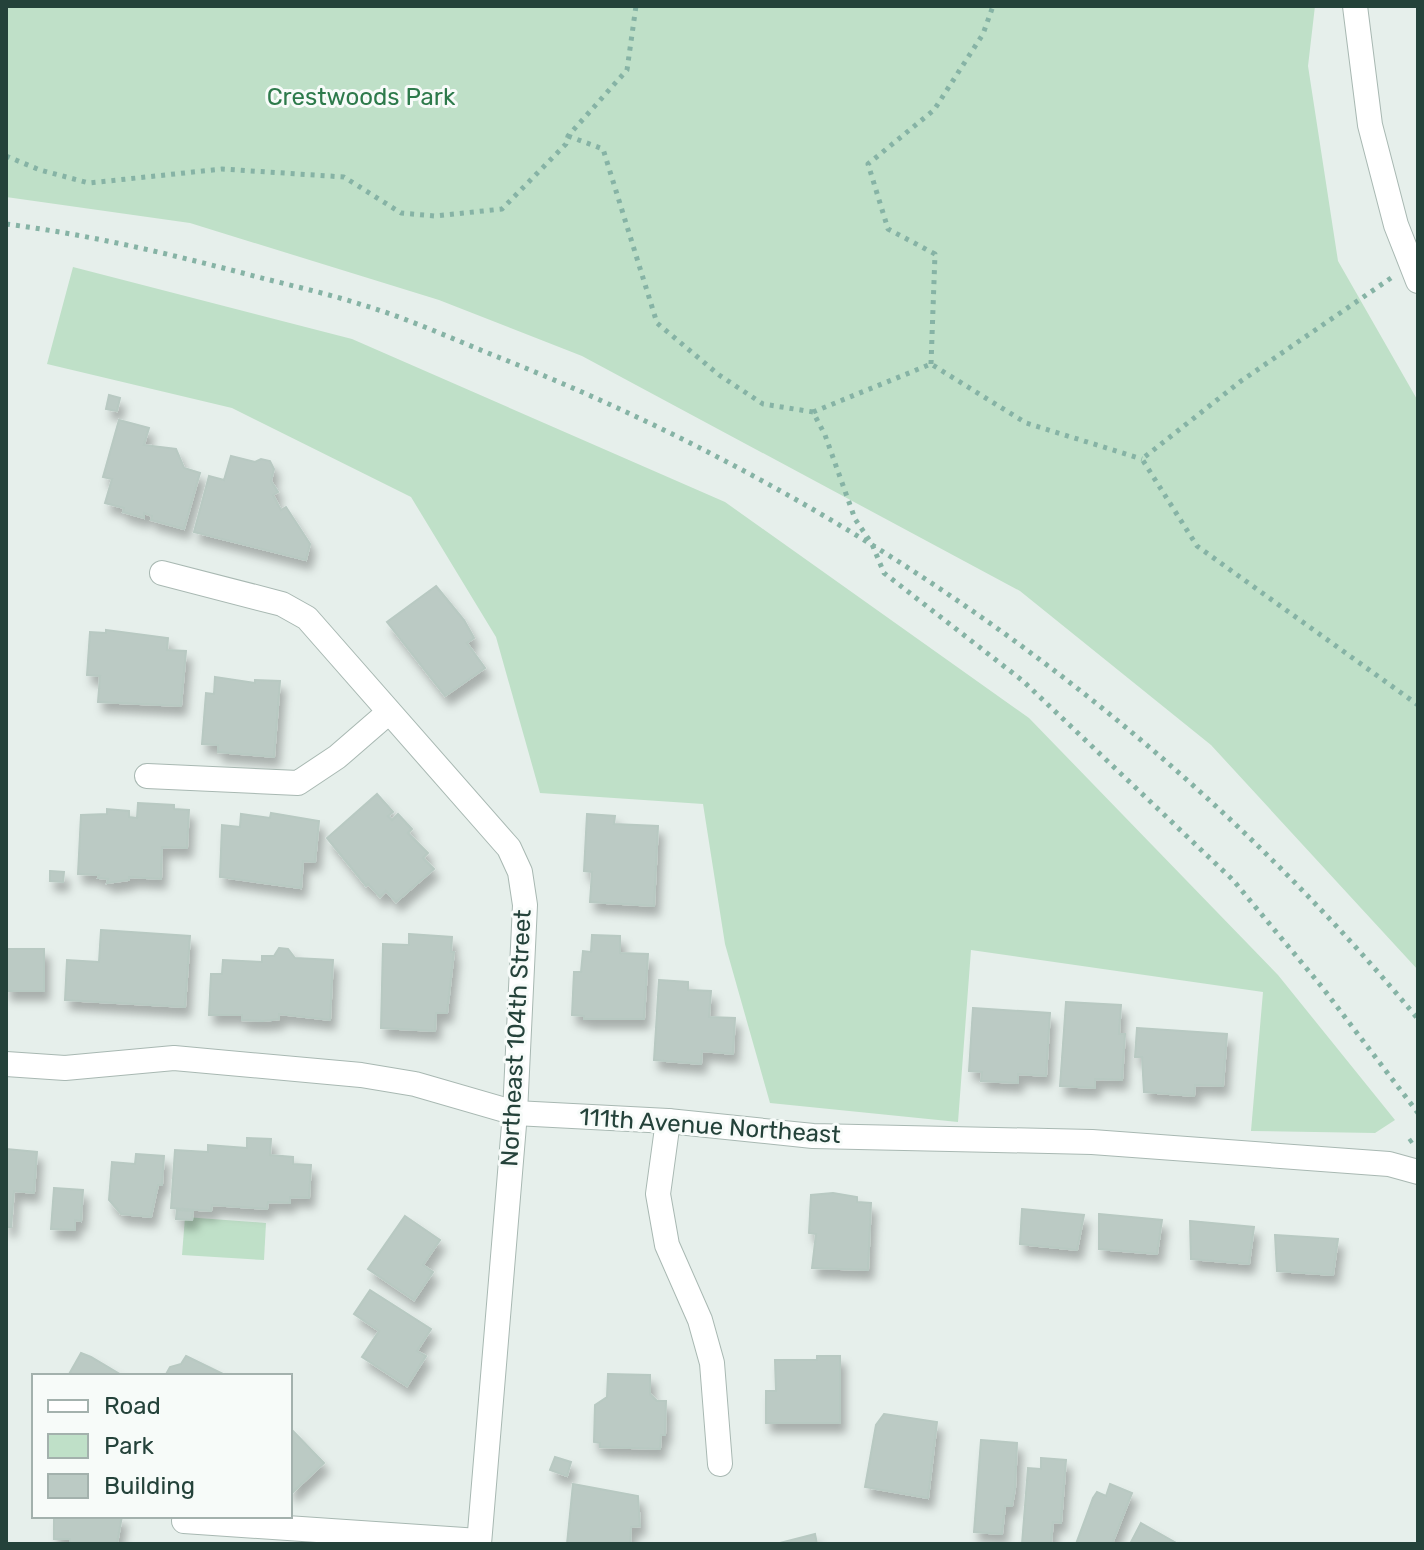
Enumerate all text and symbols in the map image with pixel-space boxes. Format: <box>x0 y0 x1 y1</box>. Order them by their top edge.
park label: Crestwoods Park <box>267 83 456 111</box>
street label: Northeast 104th Street <box>495 909 537 1167</box>
street label: 111th Avenue Northeast <box>578 1103 842 1149</box>
legend <box>32 1374 292 1518</box>
text: Road <box>104 1392 161 1420</box>
text: Park <box>104 1432 155 1460</box>
text: Building <box>104 1472 195 1500</box>

